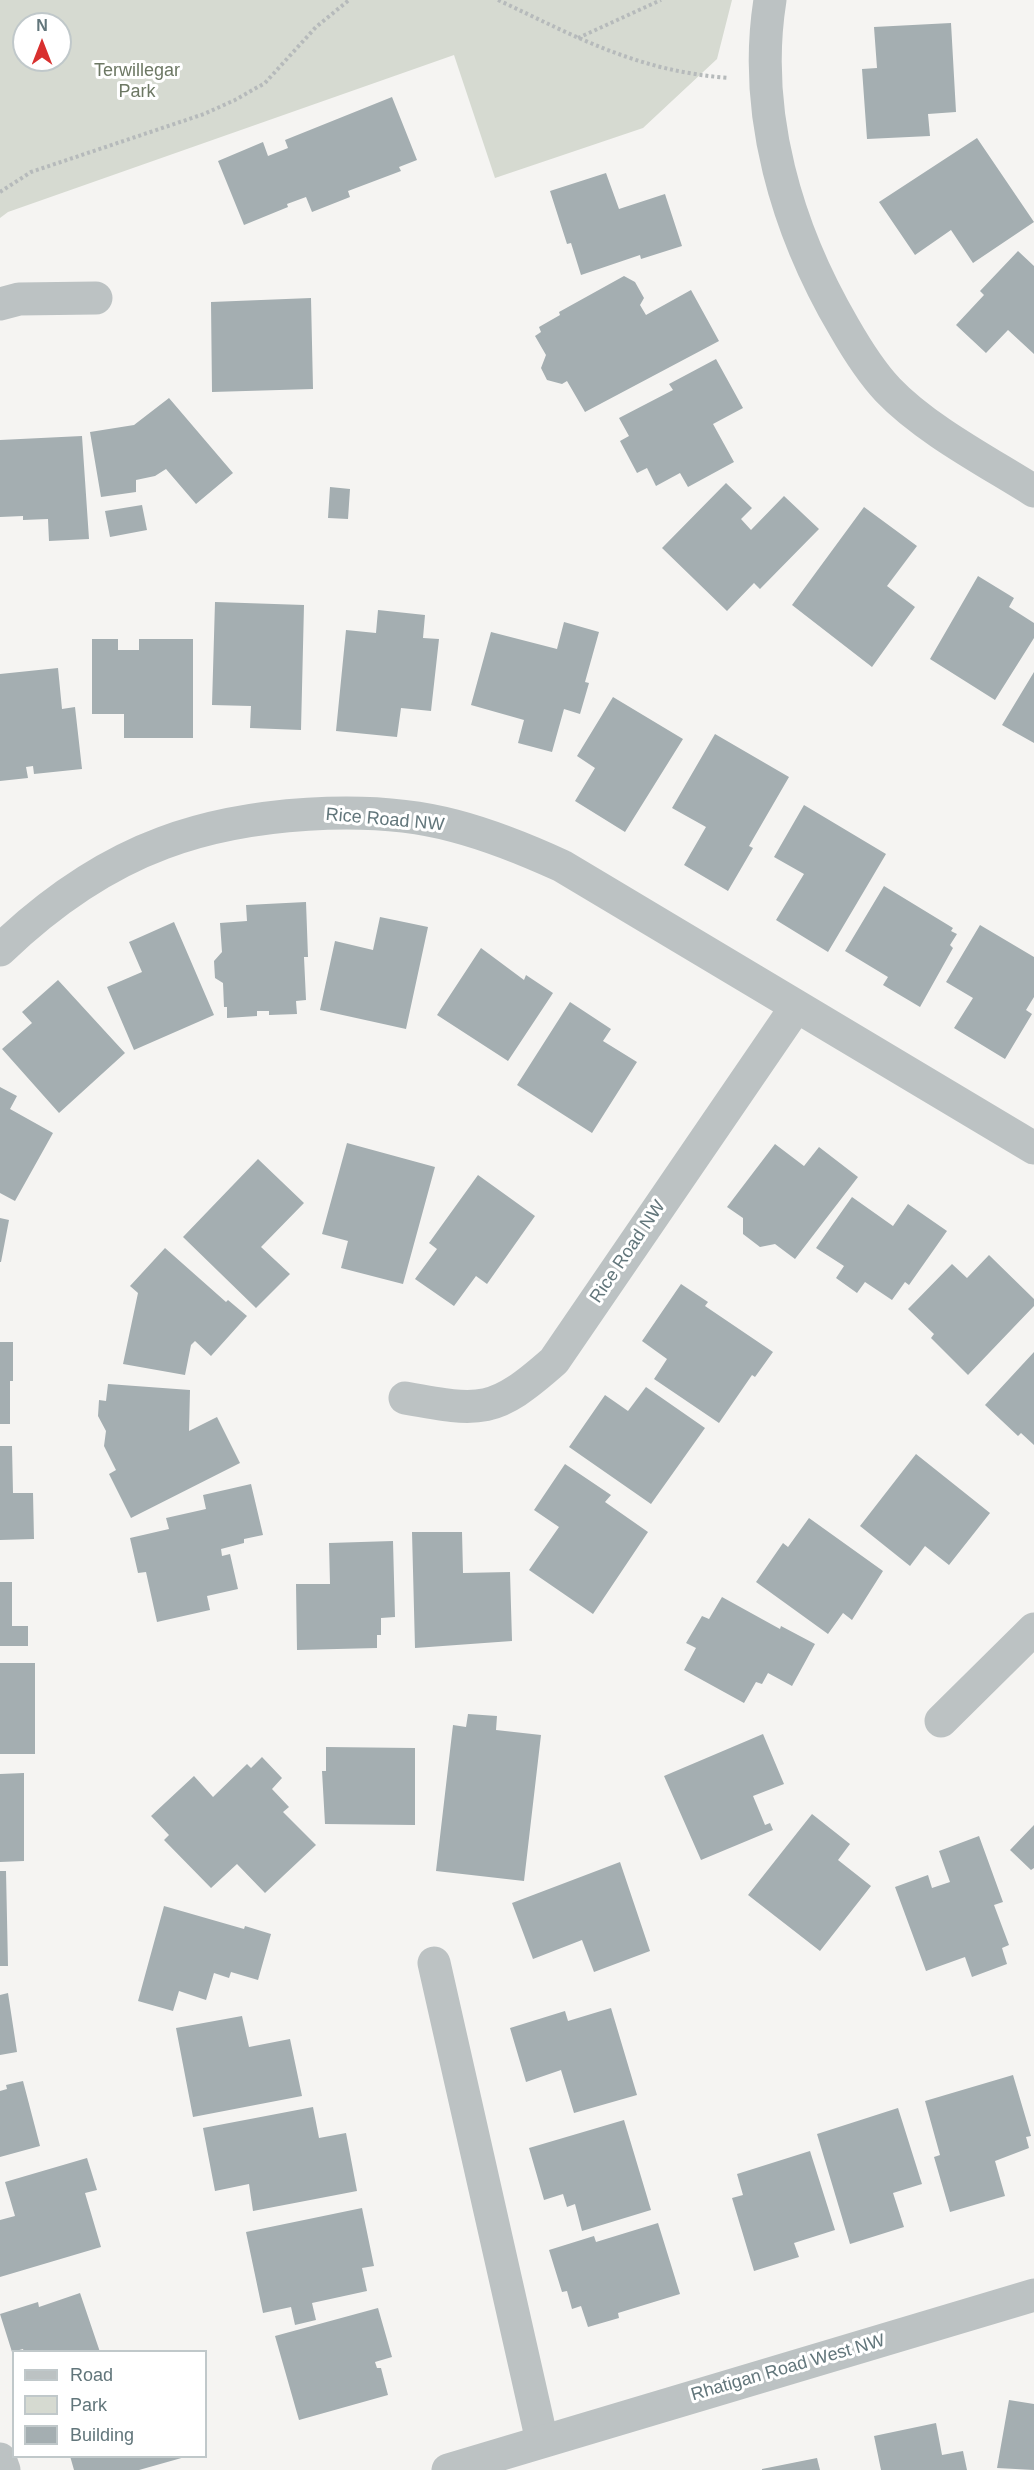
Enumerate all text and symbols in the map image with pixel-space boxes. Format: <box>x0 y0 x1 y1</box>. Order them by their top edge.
north arrow <box>12 12 72 72</box>
text: N <box>36 17 48 34</box>
park label: Terwillegar Park <box>94 60 180 103</box>
street label: Rice Road NW <box>325 804 445 836</box>
street label: Rice Road NW <box>586 1197 670 1307</box>
street label: Rhatigan Road West NW <box>689 2330 887 2406</box>
legend <box>12 2350 207 2458</box>
text: Road <box>70 2365 113 2385</box>
text: Park <box>70 2395 107 2415</box>
text: Building <box>70 2425 134 2445</box>

